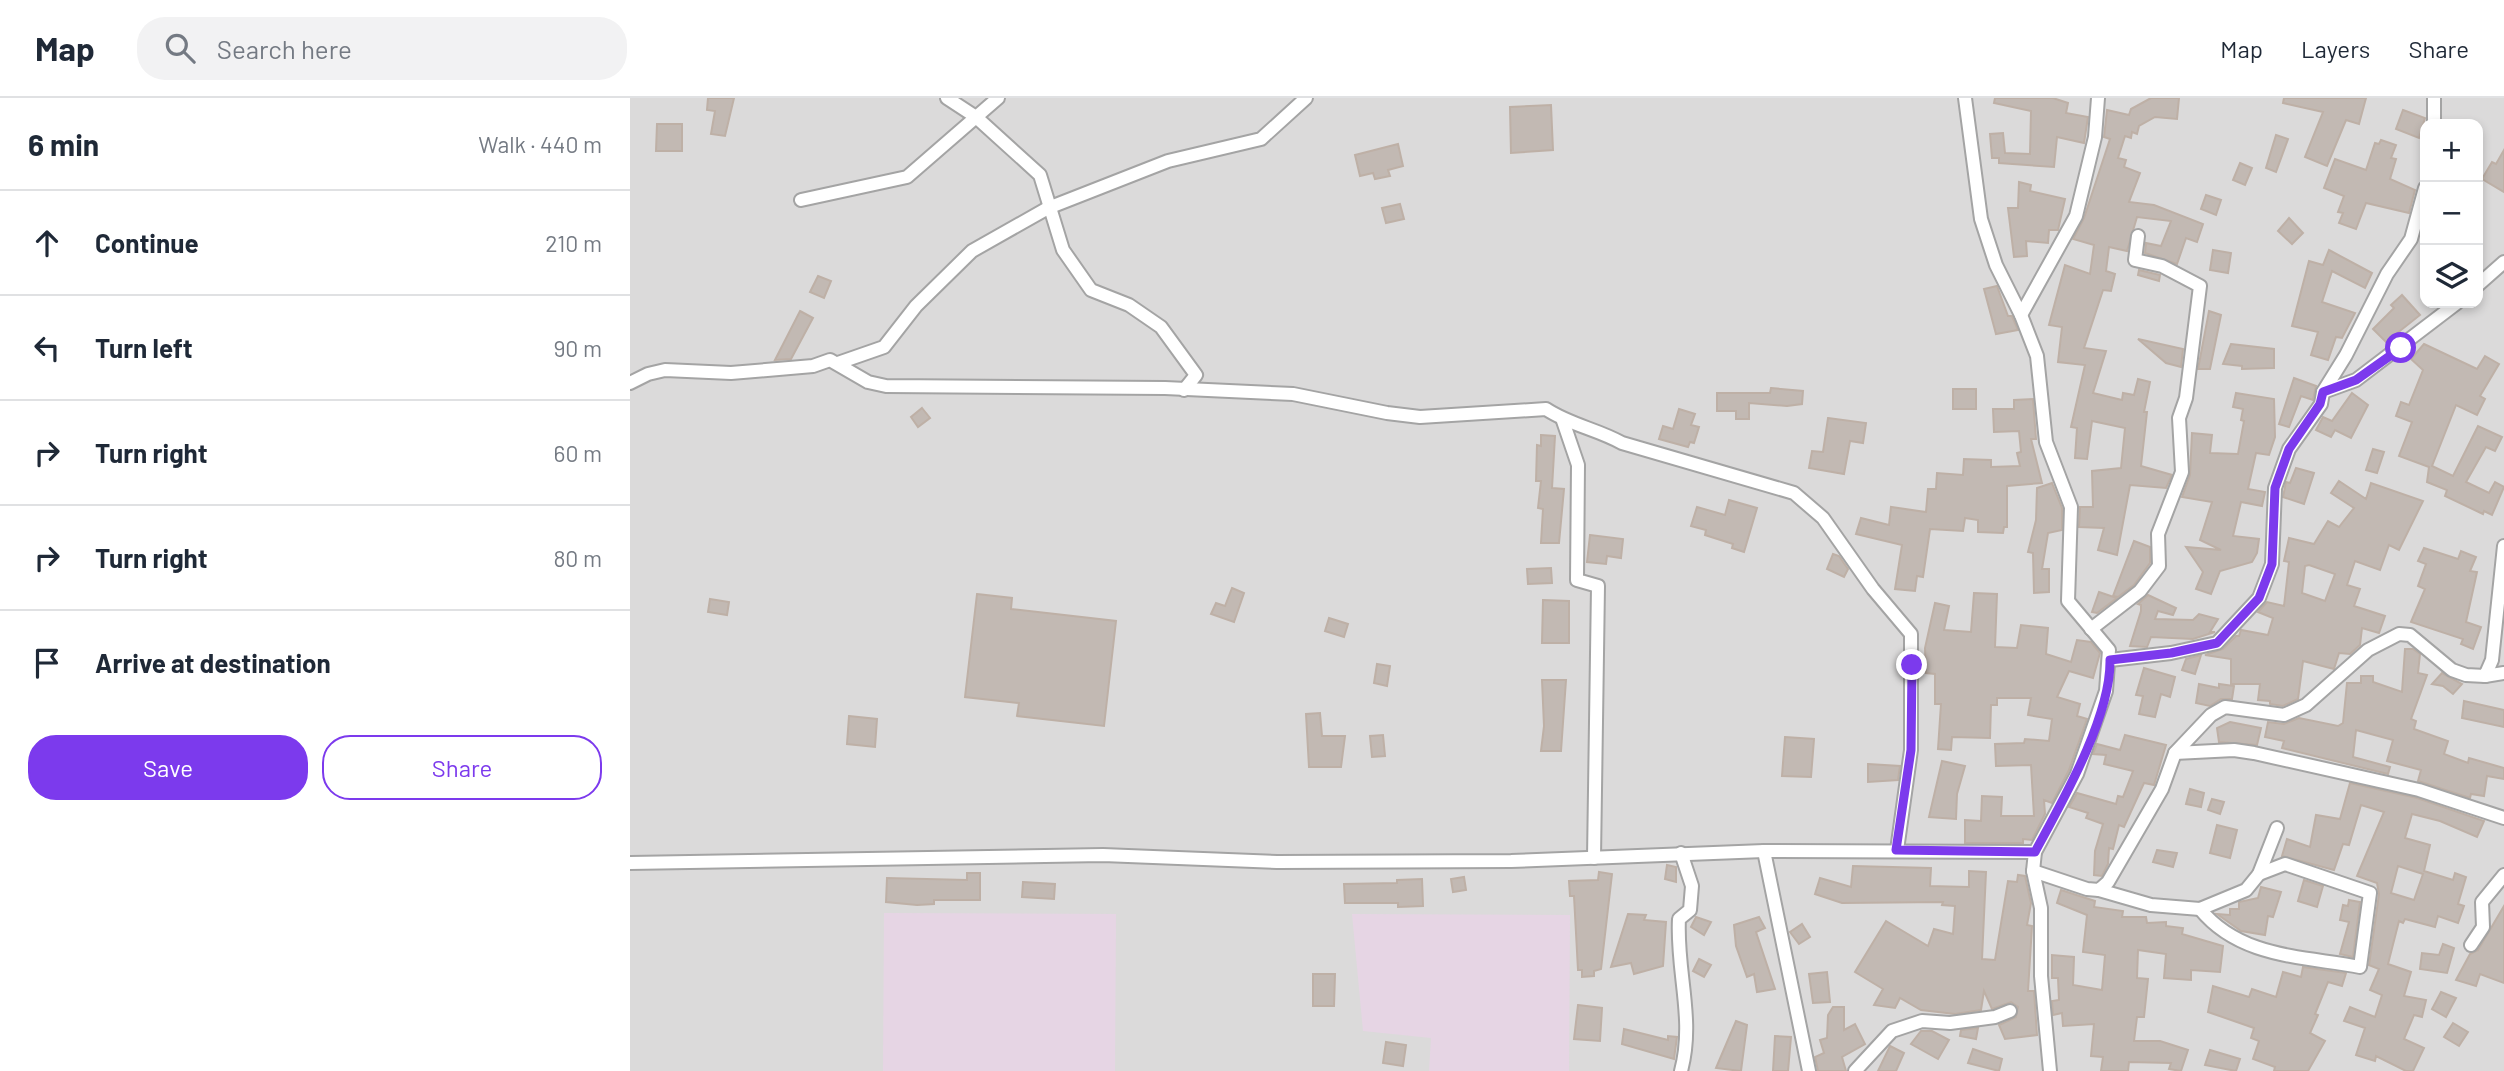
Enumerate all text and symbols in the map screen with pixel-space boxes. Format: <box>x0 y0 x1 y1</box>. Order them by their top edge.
search box <box>137 17 627 80</box>
text: Map <box>35 28 95 68</box>
icon: search <box>161 29 199 67</box>
text: Search here <box>217 33 352 64</box>
text: Map <box>2220 34 2263 63</box>
text: Layers <box>2301 34 2370 63</box>
text: Share <box>2408 34 2469 63</box>
map controls <box>2420 119 2483 308</box>
button: + <box>2420 119 2483 182</box>
text: 6 min <box>28 126 99 162</box>
text: Walk · 440 m <box>478 130 602 158</box>
button: − <box>2420 182 2483 245</box>
icon: ahead <box>28 224 66 262</box>
text: Continue <box>95 227 199 258</box>
text: 210 m <box>545 229 602 257</box>
button: layers <box>2420 245 2483 308</box>
icon: left <box>28 329 66 367</box>
text: Turn left <box>95 332 193 363</box>
route start <box>2385 332 2416 363</box>
text: 90 m <box>553 334 602 362</box>
icon: right <box>28 434 66 472</box>
text: Turn right <box>95 437 208 468</box>
text: 60 m <box>554 439 602 467</box>
icon: right <box>28 539 66 577</box>
text: Turn right <box>95 542 208 573</box>
text: 80 m <box>553 544 602 572</box>
icon: arrive <box>28 644 66 682</box>
text: Arrive at destination <box>95 647 331 678</box>
route end <box>1896 649 1927 680</box>
button: Save <box>28 735 308 800</box>
button: Share <box>322 735 602 800</box>

